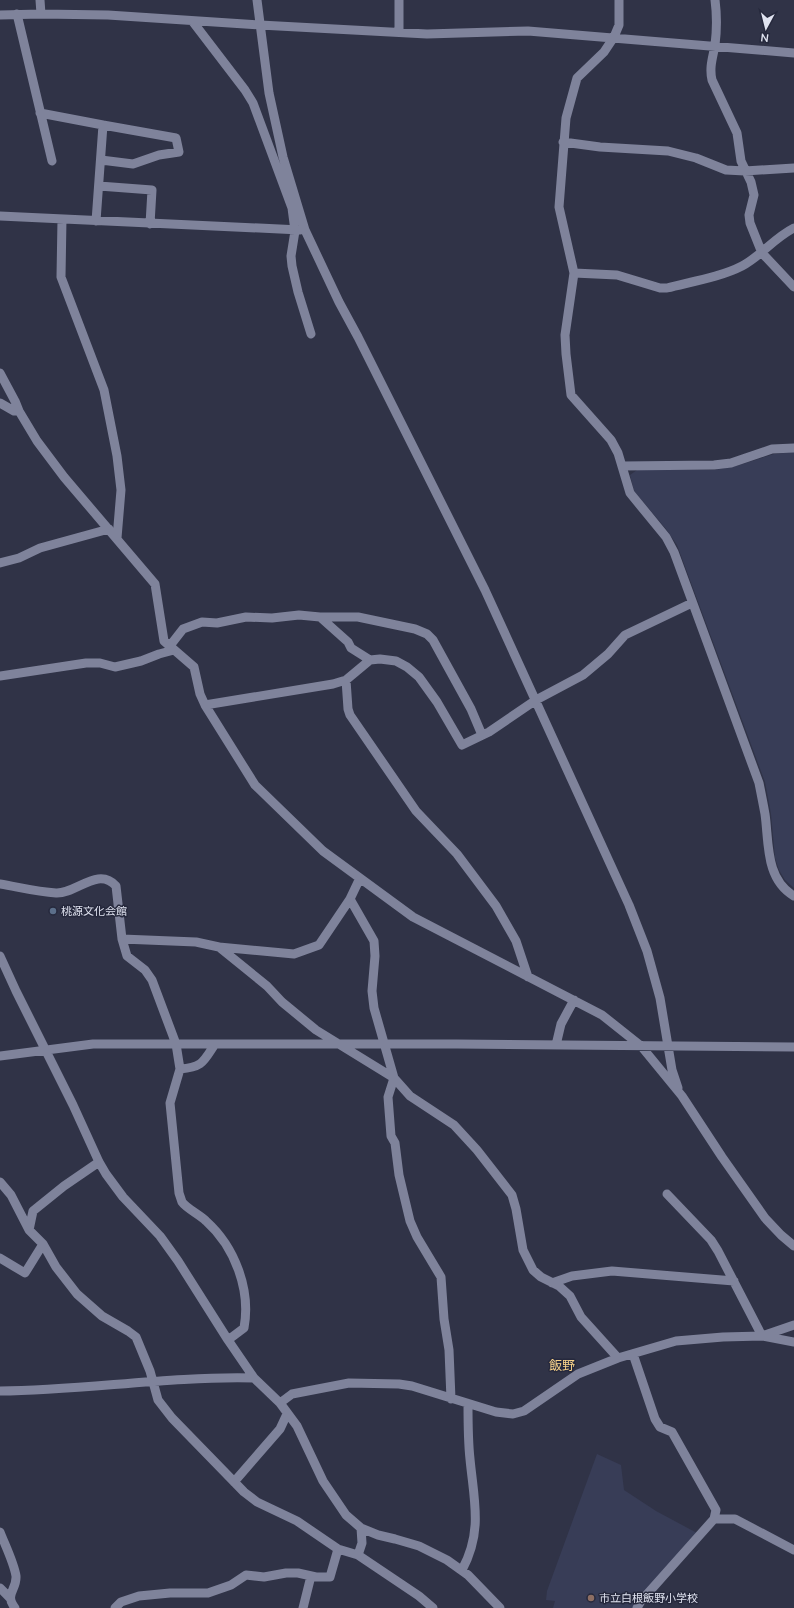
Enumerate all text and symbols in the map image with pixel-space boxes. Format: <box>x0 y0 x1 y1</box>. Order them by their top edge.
north arrow <box>746 8 786 48</box>
text: N <box>760 29 770 45</box>
place label: 桃源文化会館 <box>61 904 127 919</box>
marker: 桃源文化会館 <box>48 906 58 916</box>
district label: 飯野 <box>549 1357 575 1375</box>
place label: 市立白根飯野小学校 <box>599 1591 698 1606</box>
marker: 市立白根飯野小学校 <box>586 1593 596 1603</box>

